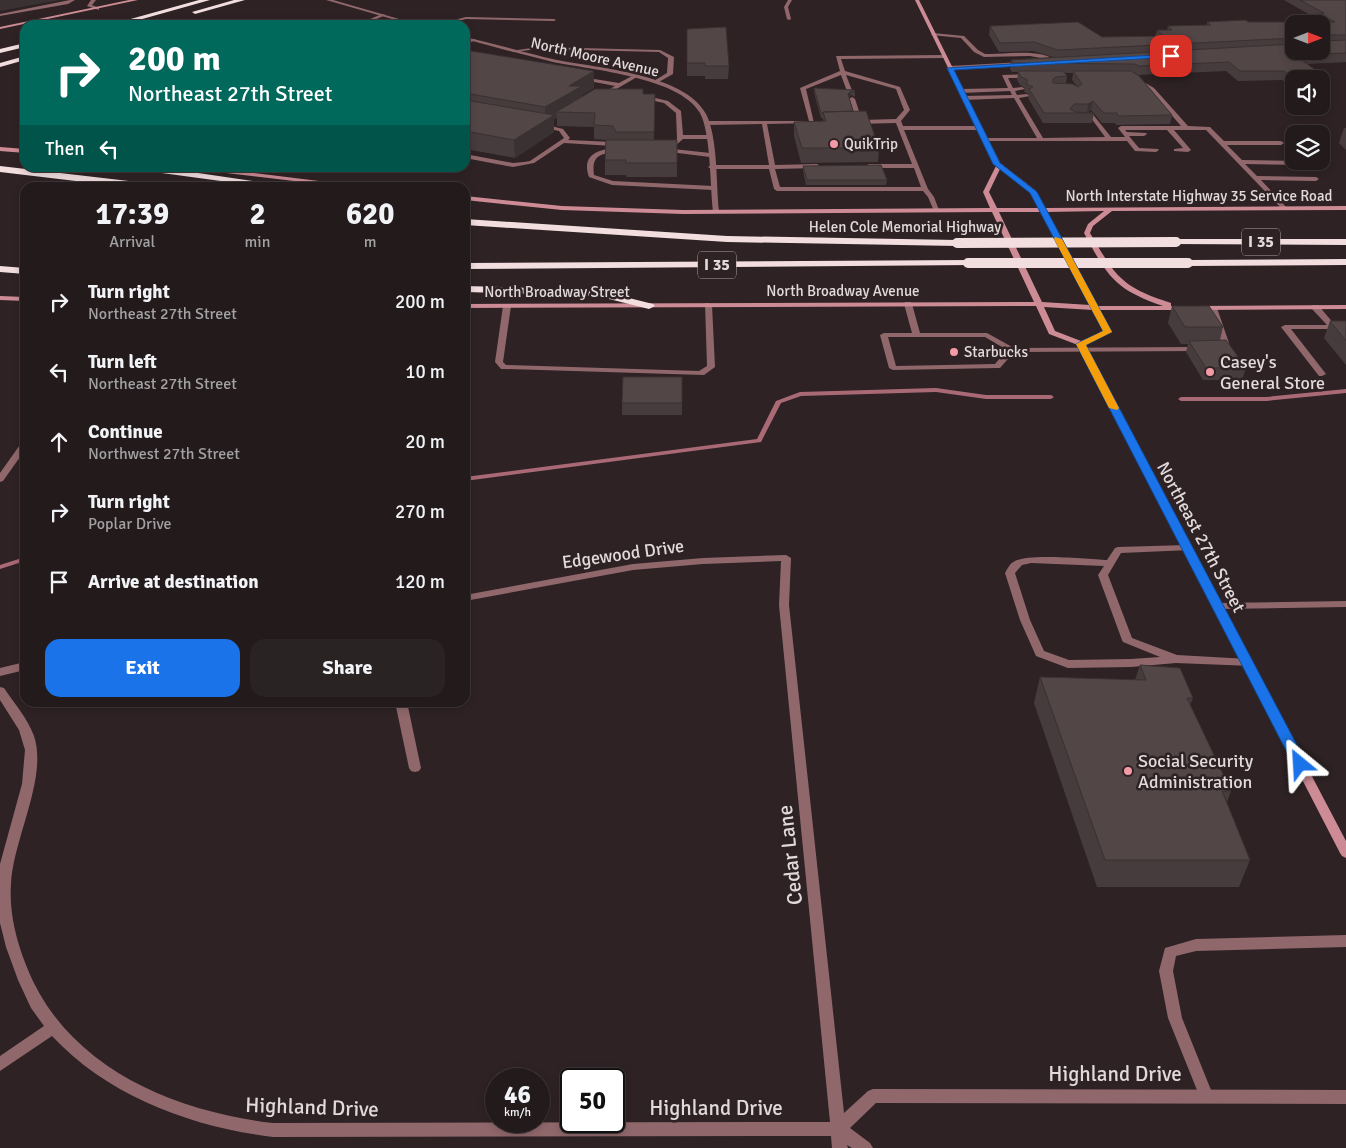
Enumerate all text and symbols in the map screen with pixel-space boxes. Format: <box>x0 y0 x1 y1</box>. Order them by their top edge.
north arrow <box>1285 15 1330 60</box>
map controls <box>1285 15 1330 170</box>
street label: North Moore Avenue <box>529 33 661 81</box>
pin <box>1150 35 1192 77</box>
text: 200 m <box>128 37 221 80</box>
icon: right <box>45 40 110 105</box>
icon: arrive <box>1157 42 1185 70</box>
button: sound <box>1285 70 1330 115</box>
text: Northeast 27th Street <box>128 80 333 107</box>
button: layers <box>1285 125 1330 170</box>
icon: left <box>95 135 123 163</box>
place label: QuikTrip <box>844 135 898 153</box>
text: Then <box>45 137 85 161</box>
marker: QuikTrip <box>828 138 840 150</box>
street label: North Interstate Highway 35 Service Road <box>1066 187 1332 205</box>
text: 17:39 <box>95 196 169 233</box>
text: 2 <box>249 196 266 233</box>
text: 620 <box>346 196 394 233</box>
street label: Helen Cole Memorial Highway <box>809 218 1001 236</box>
road number: I 35 <box>1242 228 1280 256</box>
text: Arrival <box>109 232 155 252</box>
text: min <box>245 232 270 252</box>
text: m <box>364 232 377 252</box>
road number: I 35 <box>698 252 736 278</box>
text: Turn right <box>88 280 170 304</box>
street label: North Broadway Avenue <box>766 282 920 300</box>
street label: North Broadway Street <box>484 283 630 301</box>
icon: right <box>45 288 73 316</box>
text: 200 m <box>395 290 445 314</box>
text: Northeast 27th Street <box>88 304 237 324</box>
place label: Starbucks <box>964 343 1028 361</box>
marker: Starbucks <box>948 346 960 358</box>
text: Turn left <box>88 350 157 374</box>
place label: Casey's General Store <box>1220 351 1325 394</box>
icon: left <box>45 358 73 386</box>
text: 10 m <box>405 360 445 384</box>
marker: Casey's General Store <box>1204 366 1216 378</box>
text: Northeast 27th Street <box>88 374 237 394</box>
text: Continue <box>88 420 163 444</box>
icon: ahead <box>45 428 73 456</box>
text: 20 m <box>405 430 445 454</box>
text: Northwest 27th Street <box>88 444 240 464</box>
street label: Northeast 27th Street <box>1152 458 1250 616</box>
text: Turn right <box>88 490 170 514</box>
icon: right <box>45 498 73 526</box>
text: 270 m <box>395 500 445 524</box>
text: Poplar Drive <box>88 514 171 534</box>
street label: Edgewood Drive <box>561 535 685 573</box>
icon: arrive <box>45 568 73 596</box>
text: Arrive at destination <box>88 570 259 594</box>
text: 120 m <box>395 570 445 594</box>
button: Exit <box>45 639 240 697</box>
button: Share <box>250 639 445 697</box>
position arrow <box>1273 737 1325 789</box>
place label: Social Security Administration <box>1138 750 1254 793</box>
marker: Social Security Administration <box>1122 765 1134 777</box>
street label: Cedar Lane <box>772 804 808 906</box>
street label: Highland Drive <box>1048 1061 1182 1087</box>
speed limit sign: 50 <box>560 1068 625 1133</box>
text: 46 <box>504 1079 531 1110</box>
street label: Highland Drive <box>245 1092 379 1122</box>
street label: Highland Drive <box>649 1095 783 1121</box>
text: km/h <box>504 1105 531 1120</box>

